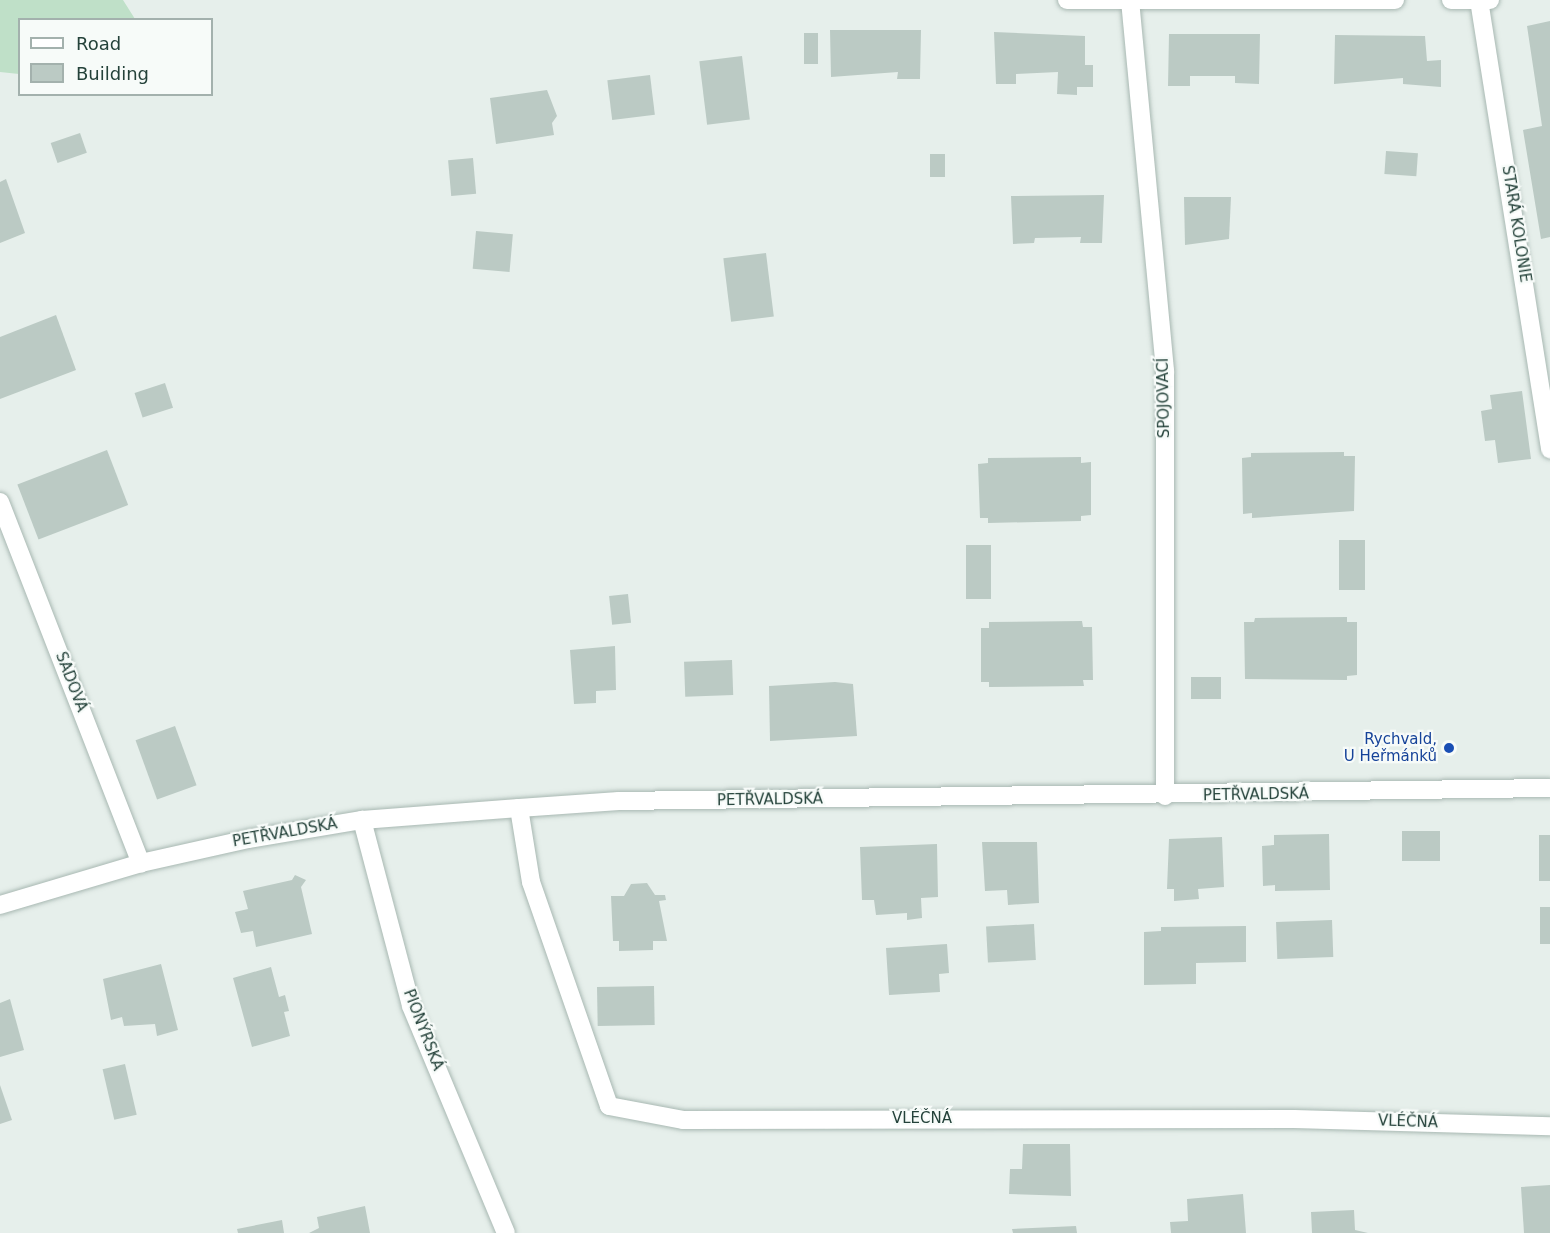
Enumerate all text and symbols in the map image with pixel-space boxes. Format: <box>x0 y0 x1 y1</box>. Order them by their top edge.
legend <box>18 18 213 96</box>
text: Road <box>76 33 121 54</box>
text: Building <box>76 63 149 84</box>
street label: STARÁ KOLONIE <box>1498 164 1534 284</box>
street label: SPOJOVACÍ <box>1154 358 1174 438</box>
street label: SADOVÁ <box>51 649 91 715</box>
place label: Rychvald, U Heřmánků <box>1344 730 1437 765</box>
marker: Rychvald, U Heřmánků <box>1442 741 1456 755</box>
street label: PETŘVALDSKÁ <box>1203 785 1309 805</box>
street label: PETŘVALDSKÁ <box>717 790 823 810</box>
street label: PETŘVALDSKÁ <box>231 815 339 851</box>
street label: PIONÝRSKÁ <box>399 987 447 1073</box>
street label: VLÉČNÁ <box>892 1110 952 1128</box>
street label: VLÉČNÁ <box>1378 1112 1438 1132</box>

